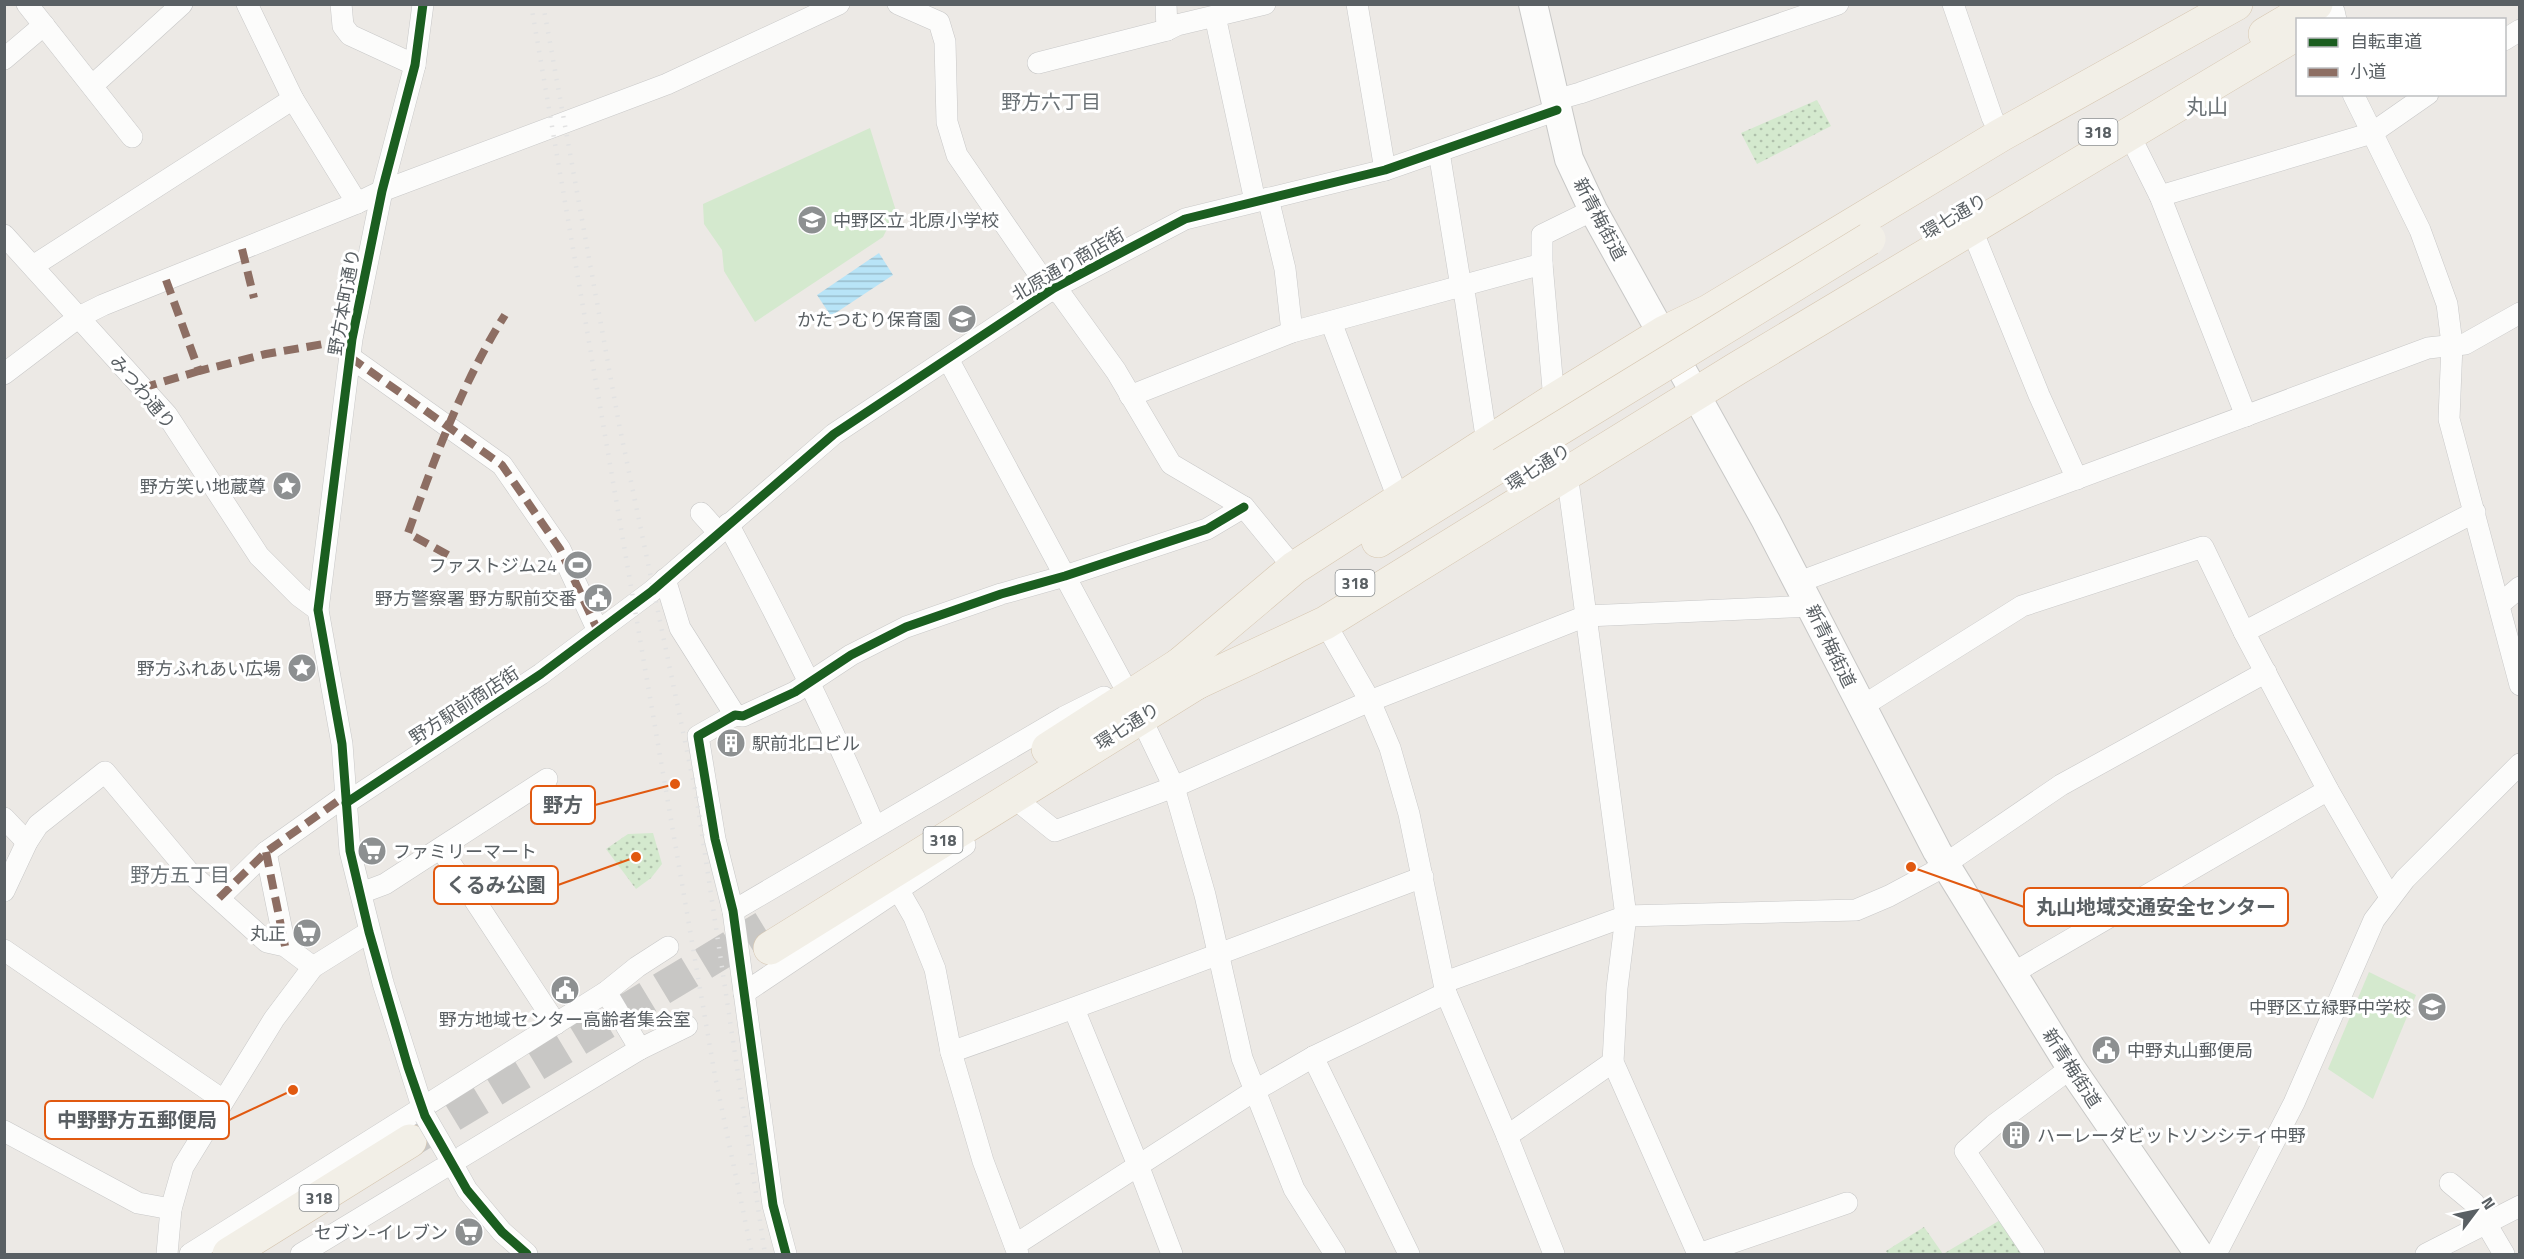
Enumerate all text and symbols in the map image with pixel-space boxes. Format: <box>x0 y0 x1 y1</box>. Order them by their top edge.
legend <box>2296 18 2506 96</box>
text: 自転車道 <box>2350 28 2422 55</box>
text: 小道 <box>2350 58 2386 85</box>
district label: 野方六丁目 <box>1001 86 1101 117</box>
district label: 丸山 <box>2186 90 2228 122</box>
road number: 318 <box>2078 119 2118 145</box>
street label: 新青梅街道 <box>1567 173 1633 265</box>
street label: 環七通り <box>1916 186 1992 246</box>
school or university icon: 中野区立 北原小学校 <box>796 204 828 236</box>
place label: 中野区立 北原小学校 <box>833 207 999 234</box>
street label: 北原通り商店街 <box>1007 221 1129 307</box>
street label: 野方本町通り <box>321 246 367 358</box>
school or university icon: かたつむり保育園 <box>946 303 978 335</box>
place label: かたつむり保育園 <box>797 306 941 333</box>
street label: みつわ通り <box>104 349 182 435</box>
street label: 環七通り <box>1500 436 1576 498</box>
place icon: 野方笑い地蔵尊 <box>271 470 303 502</box>
place label: 野方笑い地蔵尊 <box>140 473 266 500</box>
sports icon: ファストジム24 <box>562 549 594 581</box>
place label: ファストジム24 <box>429 552 557 579</box>
road number: 318 <box>1336 570 1374 596</box>
public building icon: 野方警察署 野方駅前交番 <box>582 582 614 614</box>
place label: 野方警察署 野方駅前交番 <box>375 585 577 612</box>
street label: 新青梅街道 <box>1799 600 1863 692</box>
place icon: 野方ふれあい広場 <box>286 652 318 684</box>
place label: 野方ふれあい広場 <box>137 655 281 682</box>
street label: 野方駅前商店街 <box>404 659 524 751</box>
street label: 環七通り <box>1089 695 1165 757</box>
building icon: 駅前北口ビル <box>715 727 747 759</box>
place label: 駅前北口ビル <box>752 730 860 757</box>
callout: 野方 <box>531 786 595 824</box>
text: 野方 <box>543 789 583 820</box>
road number: 318 <box>924 827 962 853</box>
supermarket icon: ファミリーマート <box>356 835 388 867</box>
place label: ファミリーマート <box>393 838 537 865</box>
district label: 野方五丁目 <box>130 859 230 890</box>
callout: くるみ公園 <box>434 866 558 904</box>
text: くるみ公園 <box>446 869 546 900</box>
callout: 丸山地域交通安全センター <box>2024 888 2288 926</box>
text: 丸山地域交通安全センター <box>2036 891 2276 922</box>
supermarket icon: 丸正 <box>291 917 323 949</box>
place label: 丸正 <box>250 920 286 947</box>
public building icon: 野方地域センター高齢者集会室 <box>549 974 581 1006</box>
school or university icon: 中野区立緑野中学校 <box>2416 991 2448 1023</box>
place label: 中野区立緑野中学校 <box>2249 994 2411 1021</box>
place label: 野方地域センター高齢者集会室 <box>439 1006 691 1033</box>
street label: 新青梅街道 <box>2036 1023 2108 1113</box>
public building icon: 中野丸山郵便局 <box>2090 1034 2122 1066</box>
place label: 中野丸山郵便局 <box>2127 1037 2253 1064</box>
callout: 中野野方五郵便局 <box>45 1101 229 1139</box>
text: 中野野方五郵便局 <box>57 1104 217 1135</box>
building icon: ハーレーダビットソンシティ中野 <box>2000 1119 2032 1151</box>
place label: ハーレーダビットソンシティ中野 <box>2037 1122 2306 1149</box>
north arrow <box>2446 1181 2506 1241</box>
road number: 318 <box>300 1185 338 1211</box>
text: N <box>2476 1192 2502 1214</box>
supermarket icon: セブン-イレブン <box>453 1216 485 1248</box>
place label: セブン-イレブン <box>314 1219 448 1246</box>

